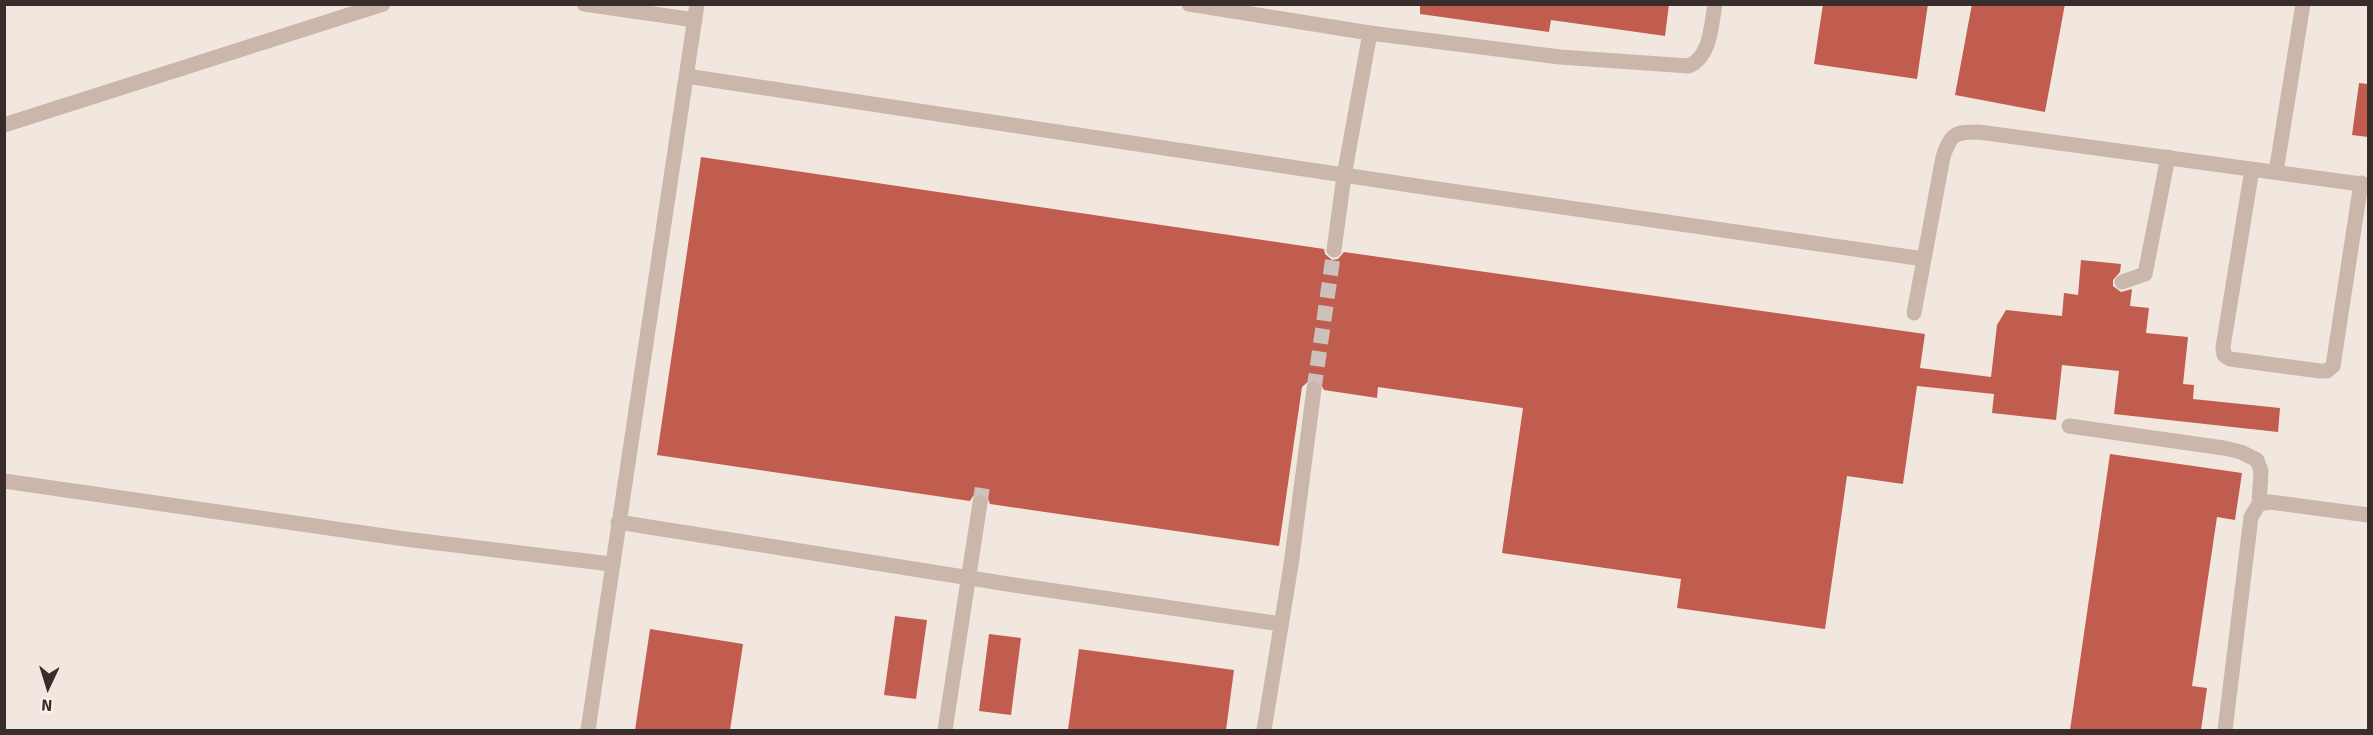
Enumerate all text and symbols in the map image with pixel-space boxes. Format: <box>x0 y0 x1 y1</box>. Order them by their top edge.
north arrow <box>18 657 78 717</box>
text: N <box>40 695 53 715</box>

